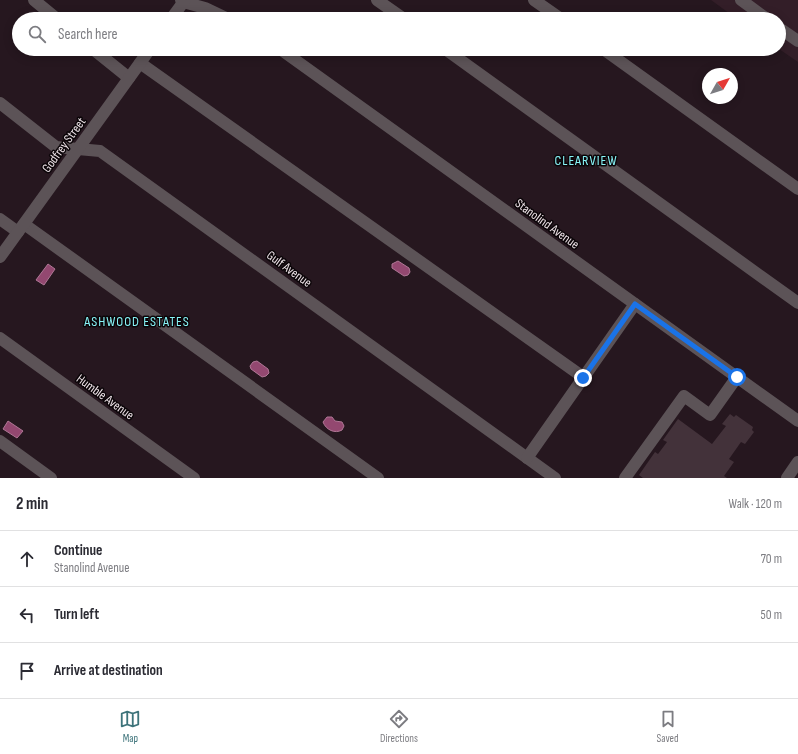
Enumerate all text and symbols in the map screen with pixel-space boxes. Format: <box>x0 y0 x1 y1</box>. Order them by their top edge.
search box <box>12 12 786 56</box>
icon: search <box>26 23 48 45</box>
text: Search here <box>58 25 118 44</box>
north arrow <box>702 68 738 104</box>
street label: Godfrey Street <box>39 114 89 176</box>
district label: CLEARVIEW <box>554 152 618 169</box>
street label: Stanolind Avenue <box>512 195 582 253</box>
street label: Gulf Avenue <box>263 247 315 291</box>
district label: ASHWOOD ESTATES <box>83 313 190 330</box>
route start <box>728 368 746 386</box>
route end <box>574 369 592 387</box>
street label: Humble Avenue <box>73 371 137 423</box>
text: 2 min <box>16 494 48 514</box>
text: Walk · 120 m <box>729 496 782 512</box>
text: Continue <box>54 541 103 560</box>
icon: ahead <box>16 548 38 570</box>
text: 70 m <box>761 551 782 567</box>
text: Stanolind Avenue <box>54 560 129 576</box>
icon: left <box>16 604 38 626</box>
text: Turn left <box>54 605 99 624</box>
text: 50 m <box>761 607 782 623</box>
icon: arrive <box>16 660 38 682</box>
text: Arrive at destination <box>54 661 163 680</box>
tab: Map <box>119 708 141 745</box>
tab: Directions <box>380 708 418 745</box>
tab: Saved <box>657 708 679 745</box>

